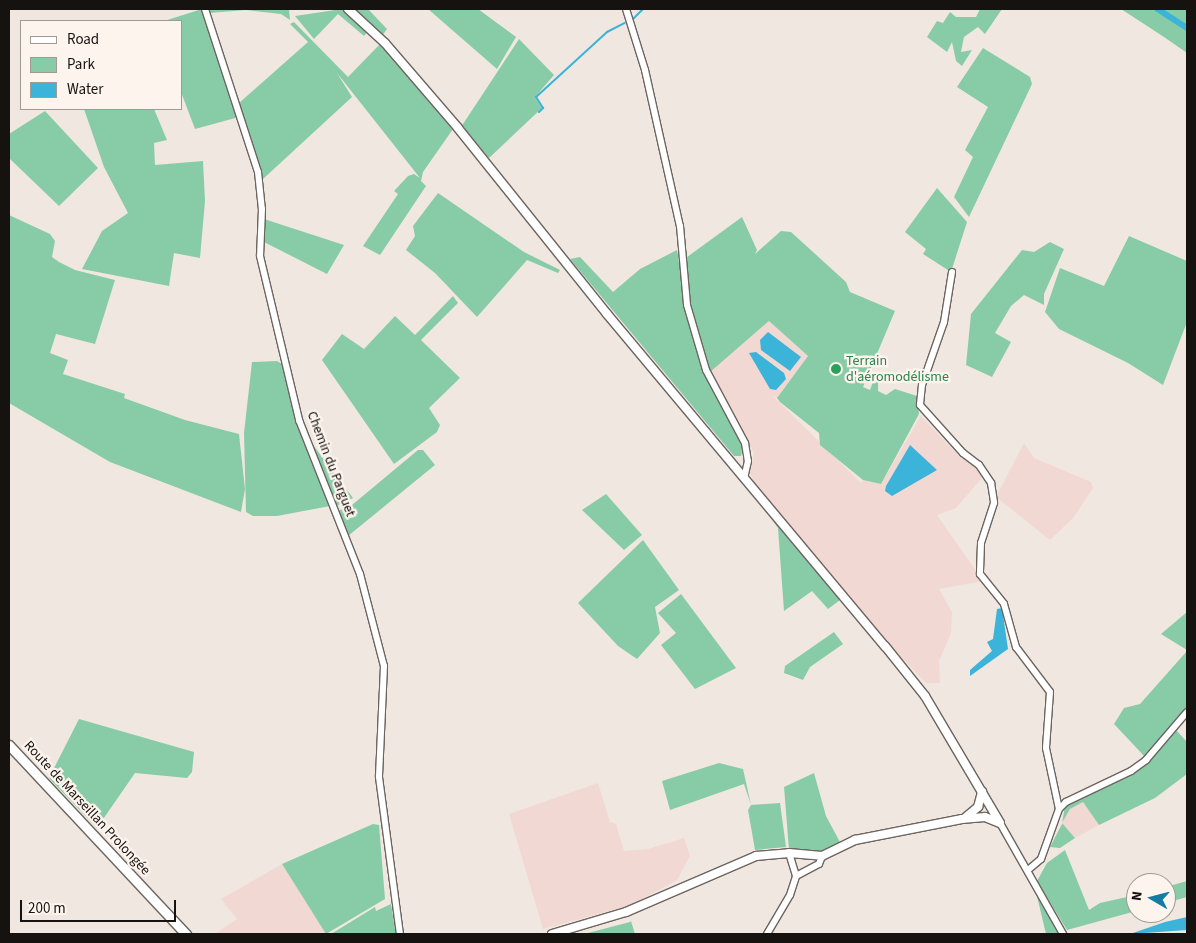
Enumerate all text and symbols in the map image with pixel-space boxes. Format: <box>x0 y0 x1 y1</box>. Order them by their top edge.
legend <box>20 20 182 110</box>
text: Road <box>67 29 99 50</box>
text: Park <box>67 54 95 75</box>
text: Water <box>67 79 103 100</box>
place label: Terrain d'aéromodélisme <box>846 353 949 386</box>
marker: Terrain d'aéromodélisme <box>830 363 842 375</box>
street label: Chemin du Parguet <box>303 409 359 519</box>
street label: Route de Marseillan Prolongée <box>20 737 154 879</box>
north arrow <box>1126 873 1176 923</box>
scale bar <box>22 890 179 922</box>
text: N <box>1127 890 1148 902</box>
text: 200 m <box>28 898 66 919</box>

